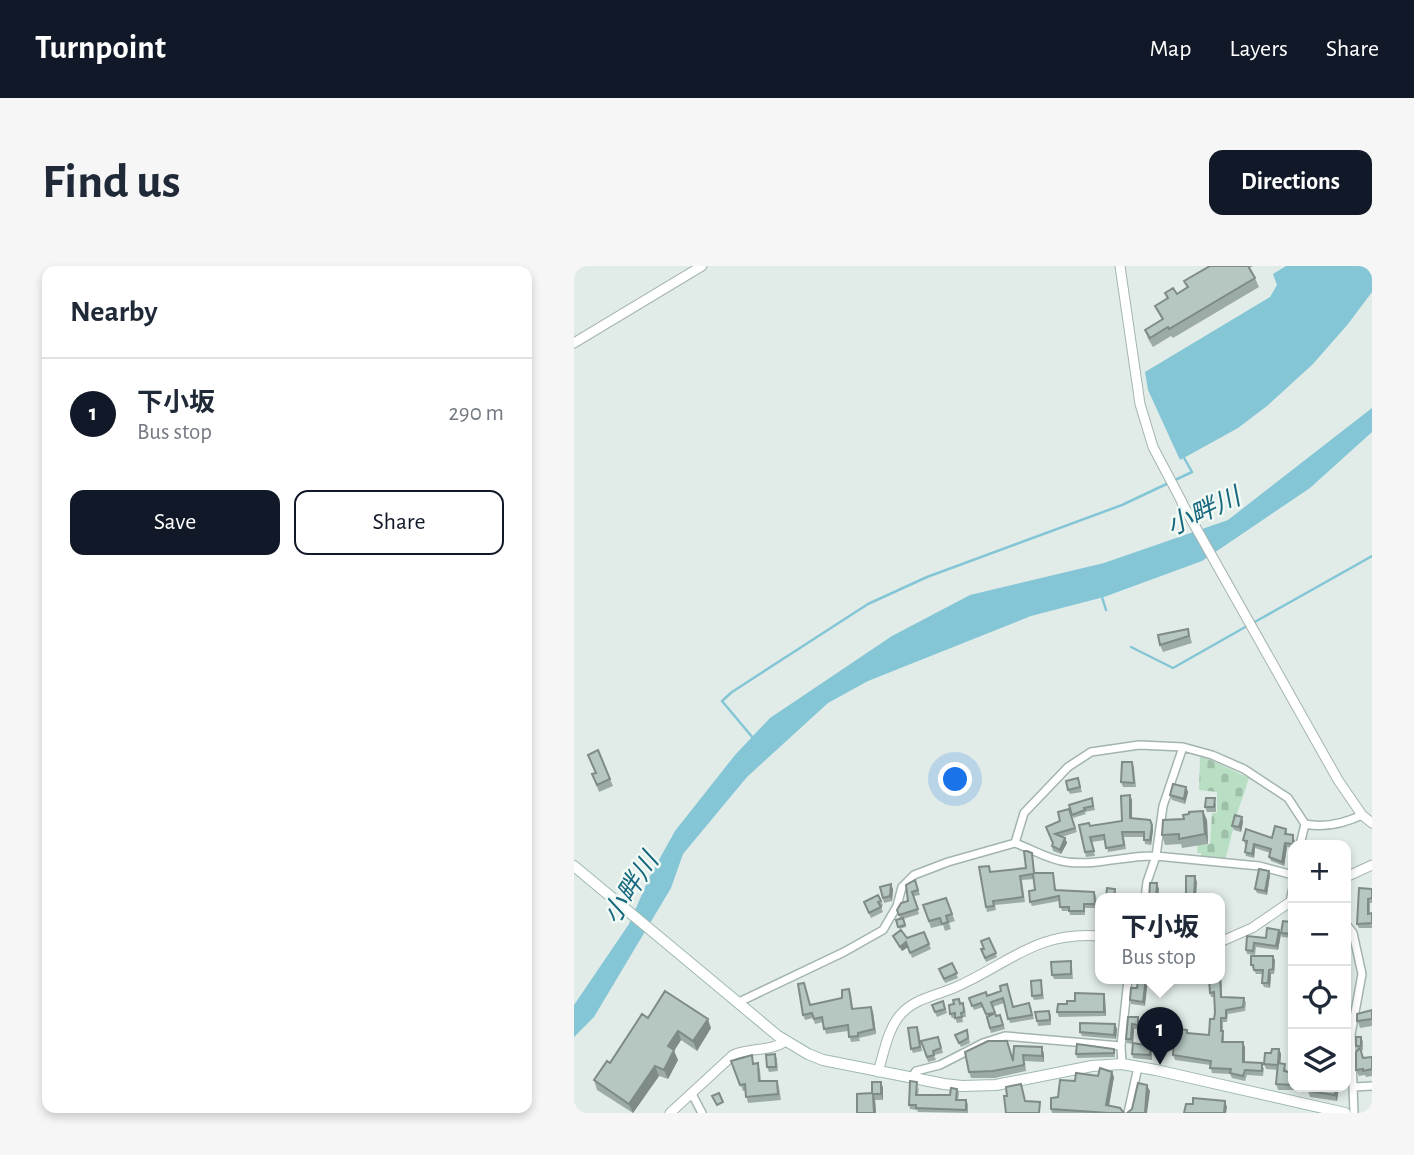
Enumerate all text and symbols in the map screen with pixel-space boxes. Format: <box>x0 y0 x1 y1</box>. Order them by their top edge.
text: Turnpoint <box>35 32 166 65</box>
text: Map <box>1149 37 1191 61</box>
text: Layers <box>1229 37 1288 61</box>
text: Share <box>1326 37 1379 61</box>
button: Directions <box>1209 150 1372 215</box>
text: Find us <box>42 158 181 207</box>
text: Nearby <box>70 297 158 327</box>
text: 下小坂 <box>137 390 215 416</box>
text: 1 <box>89 402 97 425</box>
text: 290 m <box>448 402 504 425</box>
text: Bus stop <box>137 421 212 444</box>
water label: 小畔川 <box>1162 481 1247 540</box>
button: Save <box>70 490 280 555</box>
button: Share <box>294 490 504 555</box>
your location <box>938 762 972 796</box>
map controls <box>1288 840 1351 1092</box>
button: + <box>1288 840 1351 903</box>
water label: 小畔川 <box>598 846 665 928</box>
popup <box>1095 893 1225 984</box>
button: − <box>1288 903 1351 966</box>
text: 下小坂 <box>1121 915 1199 941</box>
text: Bus stop <box>1121 946 1196 969</box>
button: locate <box>1288 966 1351 1029</box>
pin: 1 <box>1137 1007 1183 1065</box>
button: layers <box>1288 1029 1351 1092</box>

